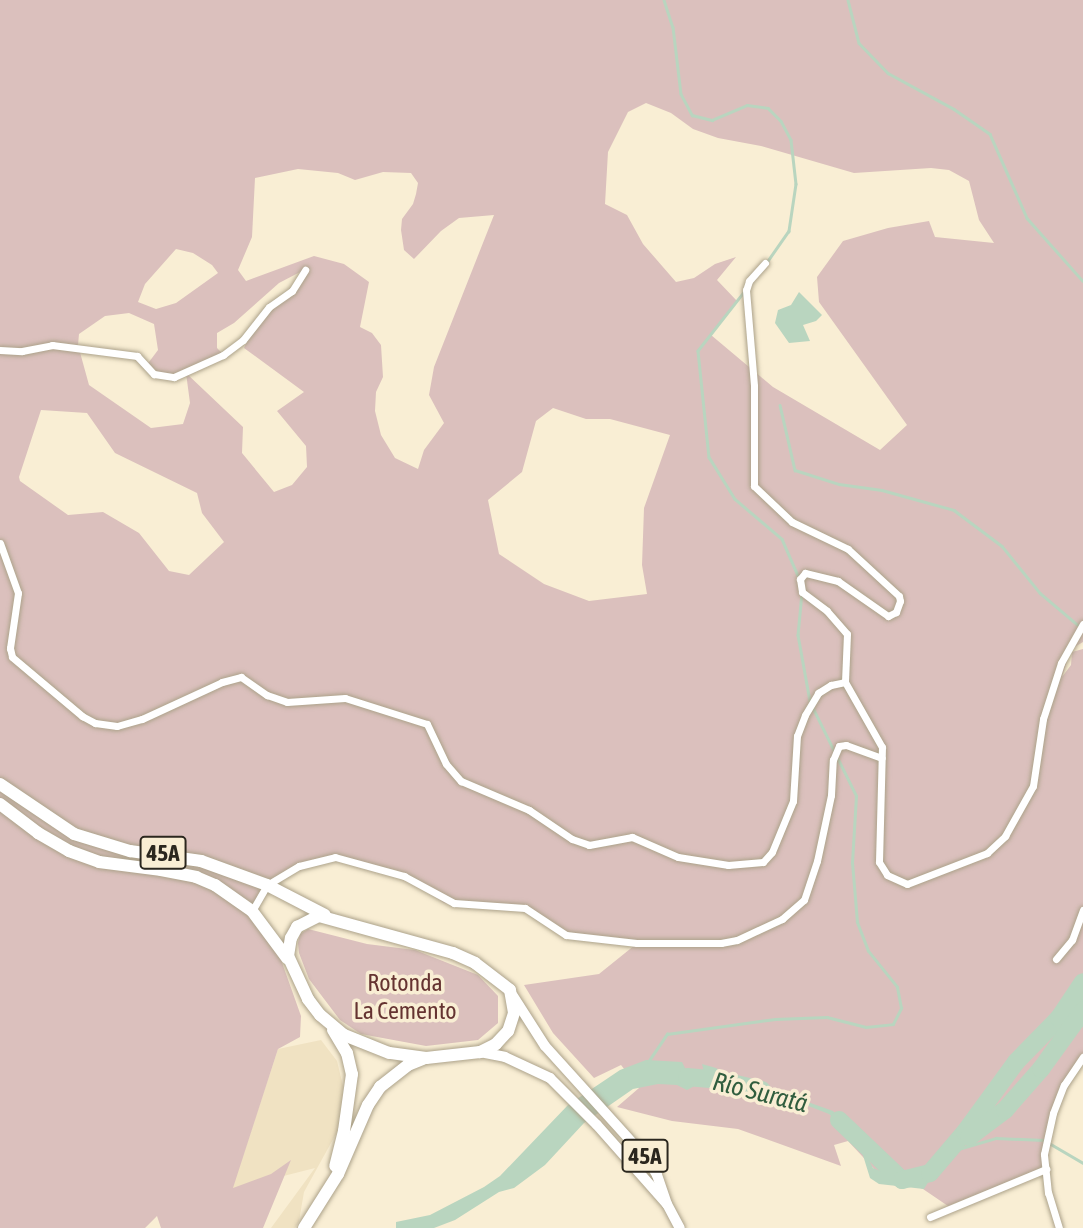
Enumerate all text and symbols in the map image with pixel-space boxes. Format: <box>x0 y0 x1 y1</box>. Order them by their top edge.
road number: 45A <box>138 834 188 873</box>
park label: Rotonda La Cemento <box>353 969 457 1025</box>
water label: Río Suratá <box>709 1066 811 1120</box>
road number: 45A <box>620 1136 670 1176</box>

